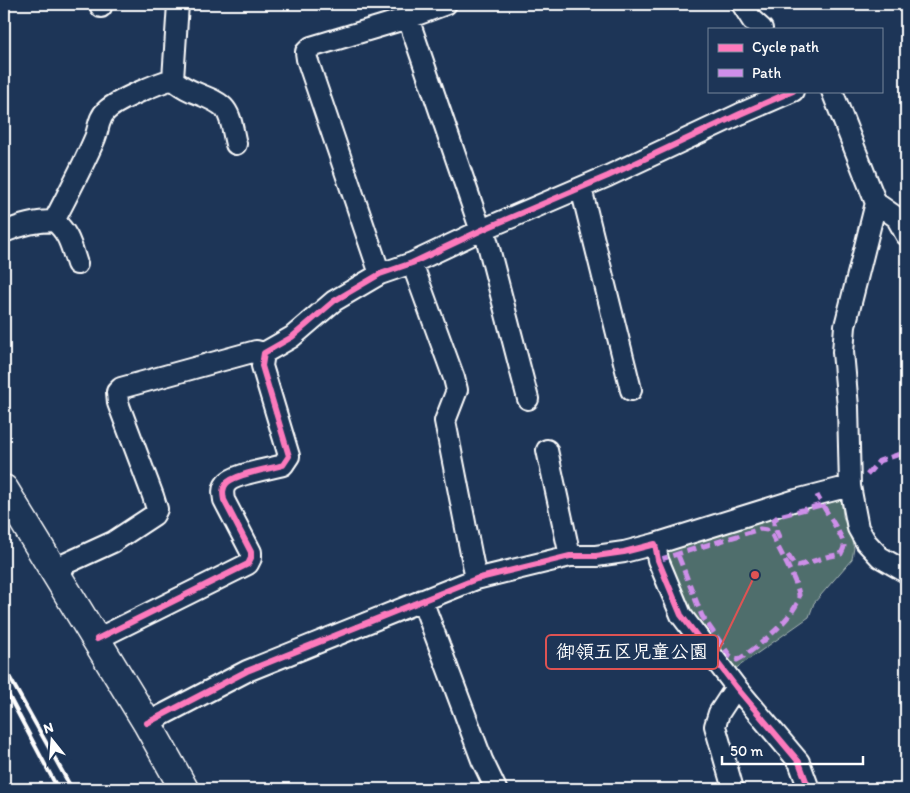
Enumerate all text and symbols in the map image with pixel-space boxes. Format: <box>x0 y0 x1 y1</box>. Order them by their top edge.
legend <box>708 28 882 92</box>
text: Cycle path <box>752 38 819 56</box>
text: Path <box>752 64 781 82</box>
callout: 御領五区児童公園 <box>546 635 718 669</box>
text: 御領五区児童公園 <box>556 640 708 663</box>
north arrow <box>28 716 78 766</box>
text: N <box>41 719 55 738</box>
scale bar <box>722 733 864 765</box>
text: 50 m <box>730 742 763 760</box>

